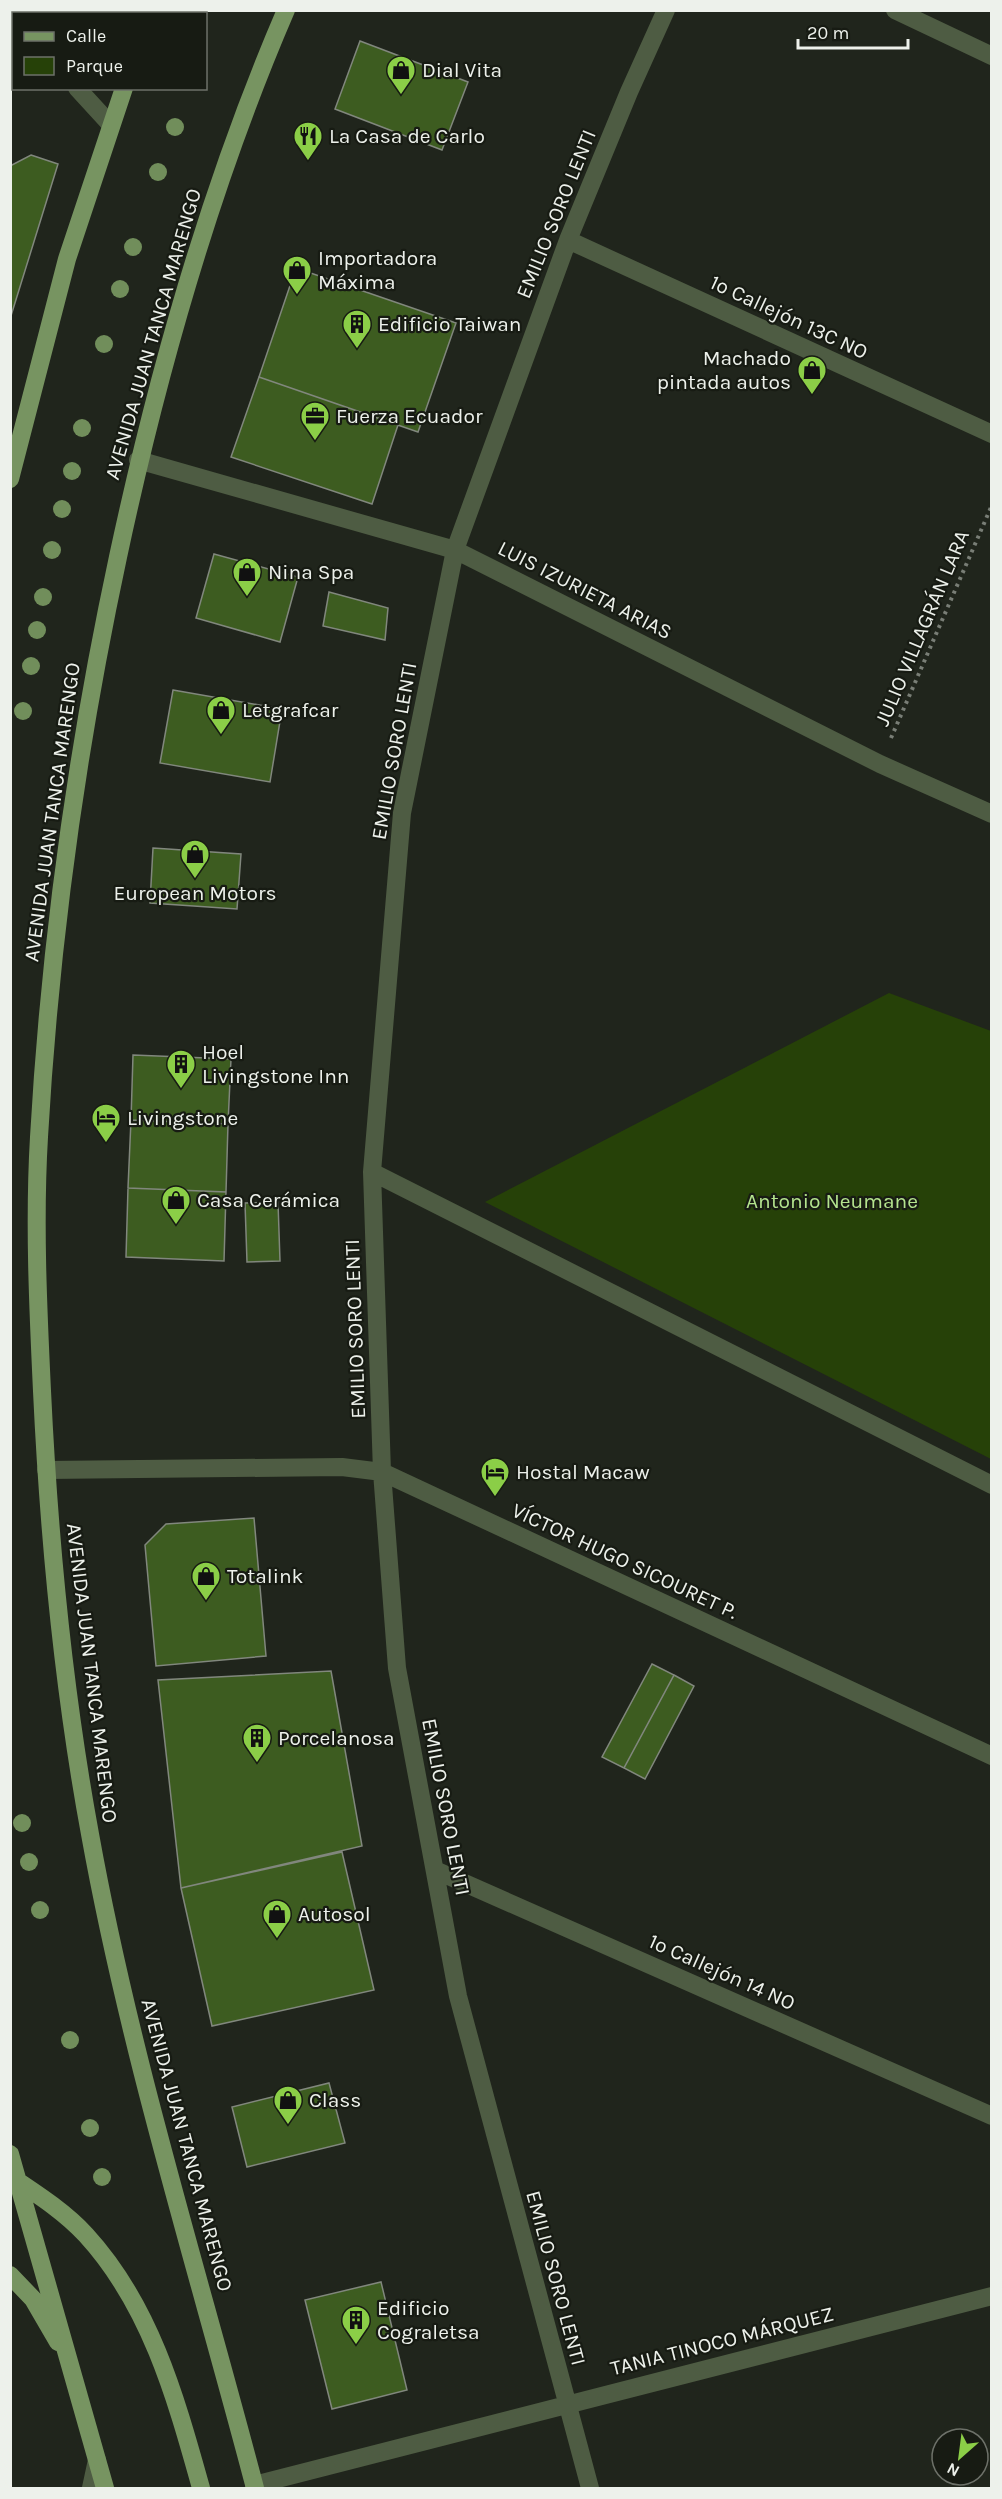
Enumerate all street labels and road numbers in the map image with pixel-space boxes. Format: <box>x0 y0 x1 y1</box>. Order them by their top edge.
street label: EMILIO SORO LENTI <box>511 126 601 302</box>
street label: AVENIDA JUAN TANCA MARENGO <box>100 186 206 482</box>
street label: 1º Callejón 13C NO <box>706 270 872 364</box>
street label: JULIO VILLAGRÁN LARA <box>870 526 974 730</box>
street label: LUIS IZURIETA ARIAS <box>494 536 676 644</box>
street label: EMILIO SORO LENTI <box>367 660 421 842</box>
street label: AVENIDA JUAN TANCA MARENGO <box>19 661 85 963</box>
street label: EMILIO SORO LENTI <box>340 1239 370 1419</box>
street label: VÍCTOR HUGO SICOURET P. <box>508 1498 742 1624</box>
street label: AVENIDA JUAN TANCA MARENGO <box>62 1522 122 1824</box>
street label: EMILIO SORO LENTI <box>417 1716 475 1898</box>
street label: 1º Callejón 14 NO <box>645 1929 799 2015</box>
street label: AVENIDA JUAN TANCA MARENGO <box>136 1996 238 2294</box>
street label: EMILIO SORO LENTI <box>521 2188 591 2368</box>
street label: TANIA TINOCO MÁRQUEZ <box>608 2302 836 2380</box>

